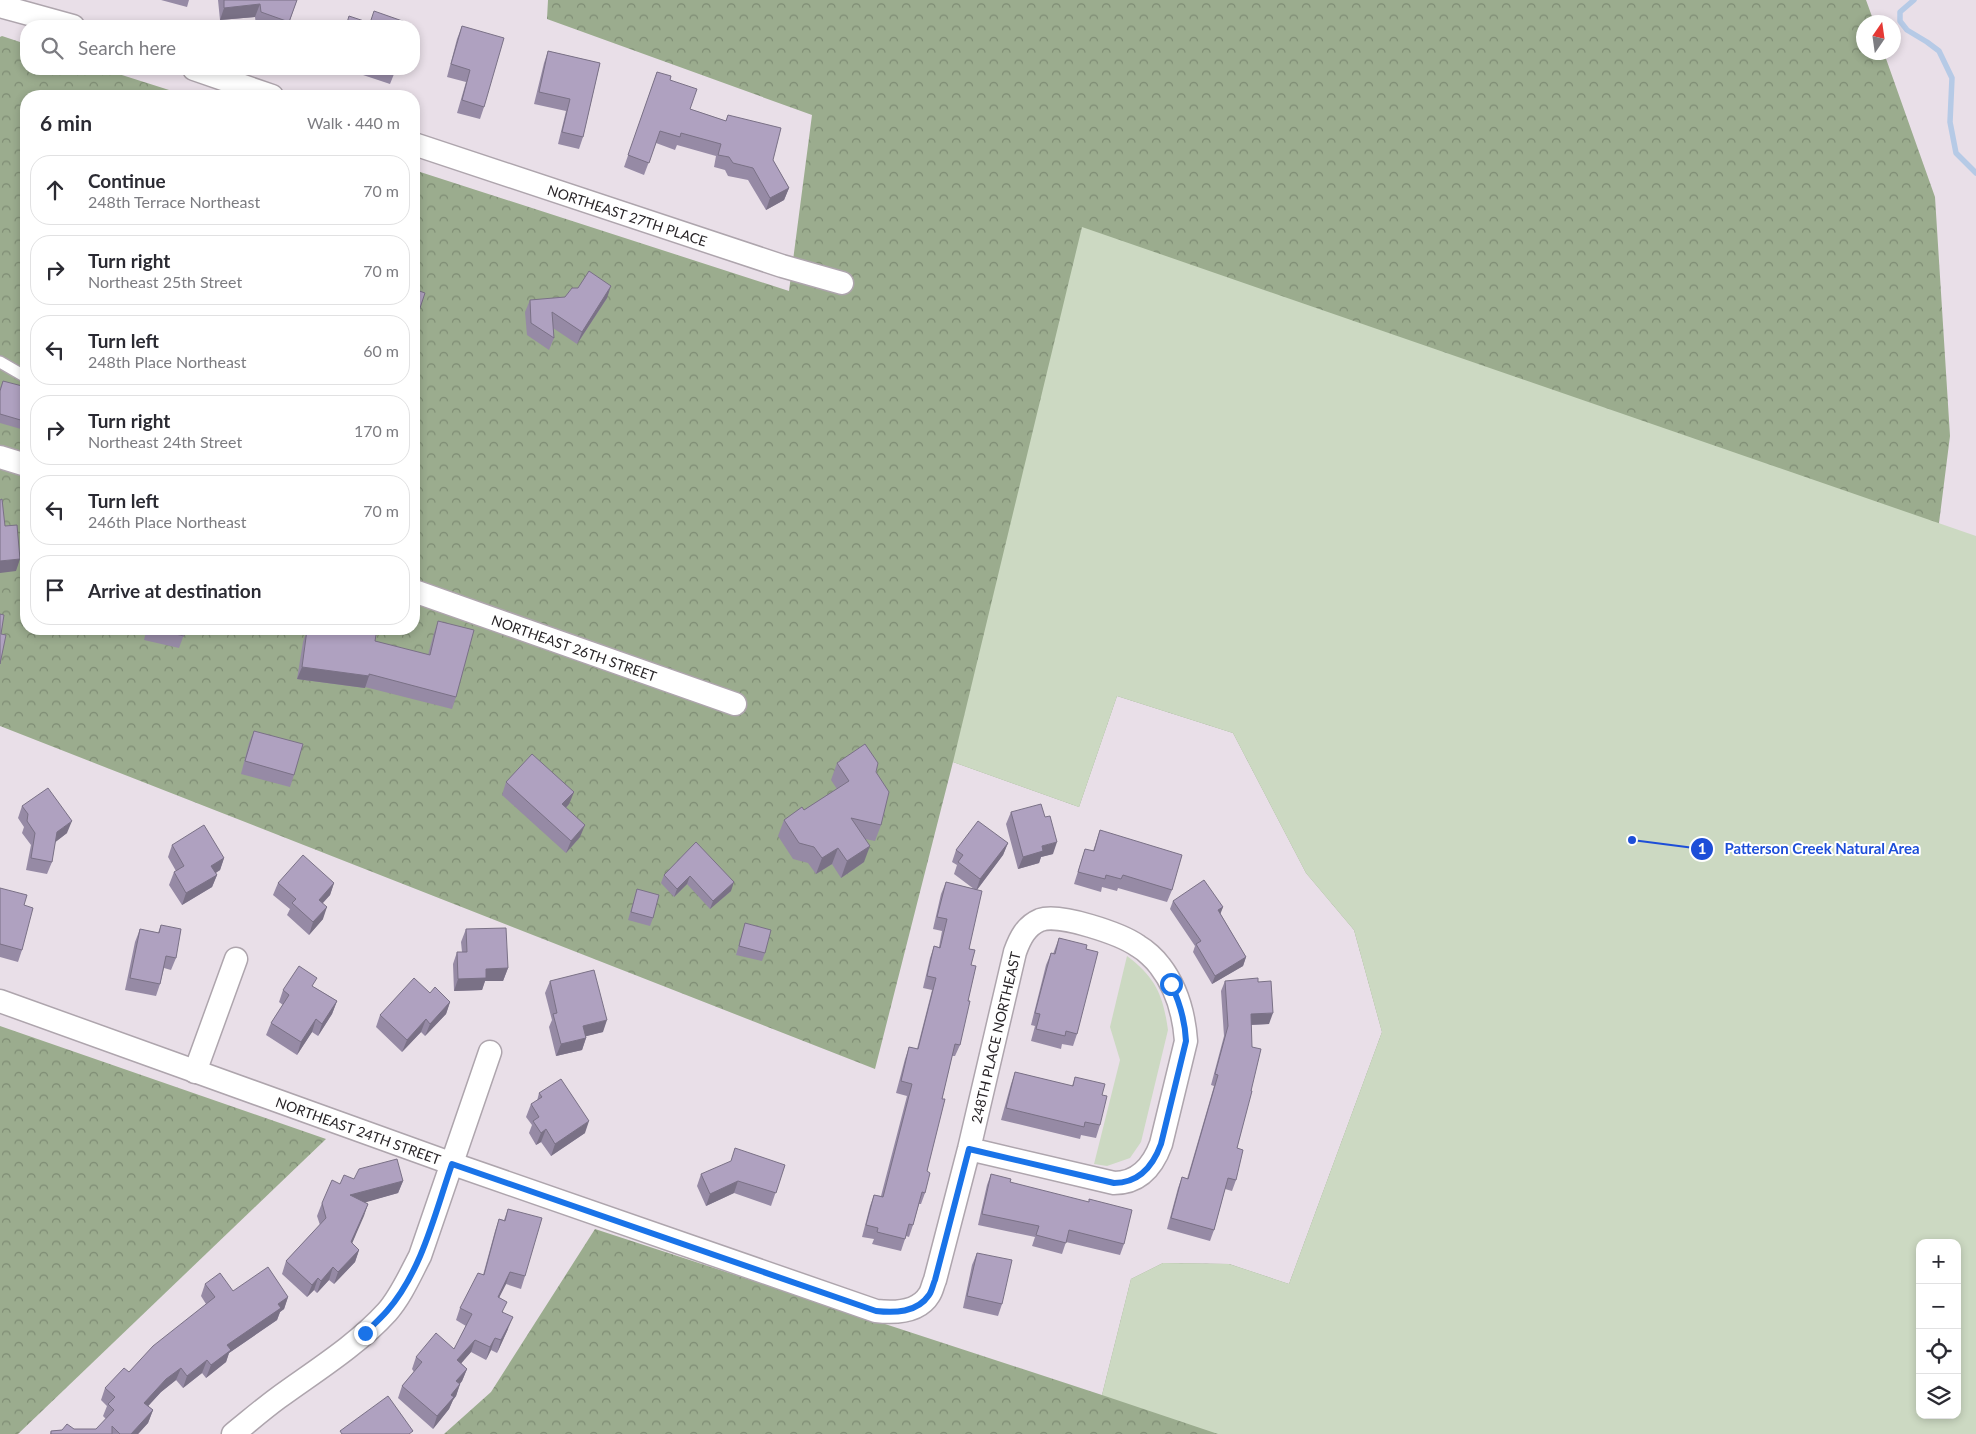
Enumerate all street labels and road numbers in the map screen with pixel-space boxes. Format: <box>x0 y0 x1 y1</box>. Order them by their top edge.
street label: NORTHEAST 27TH PLACE <box>546 180 710 249</box>
street label: NORTHEAST 26TH STREET <box>489 611 660 685</box>
street label: 248TH PLACE NORTHEAST <box>967 949 1024 1125</box>
street label: NORTHEAST 24TH STREET <box>274 1093 444 1168</box>

